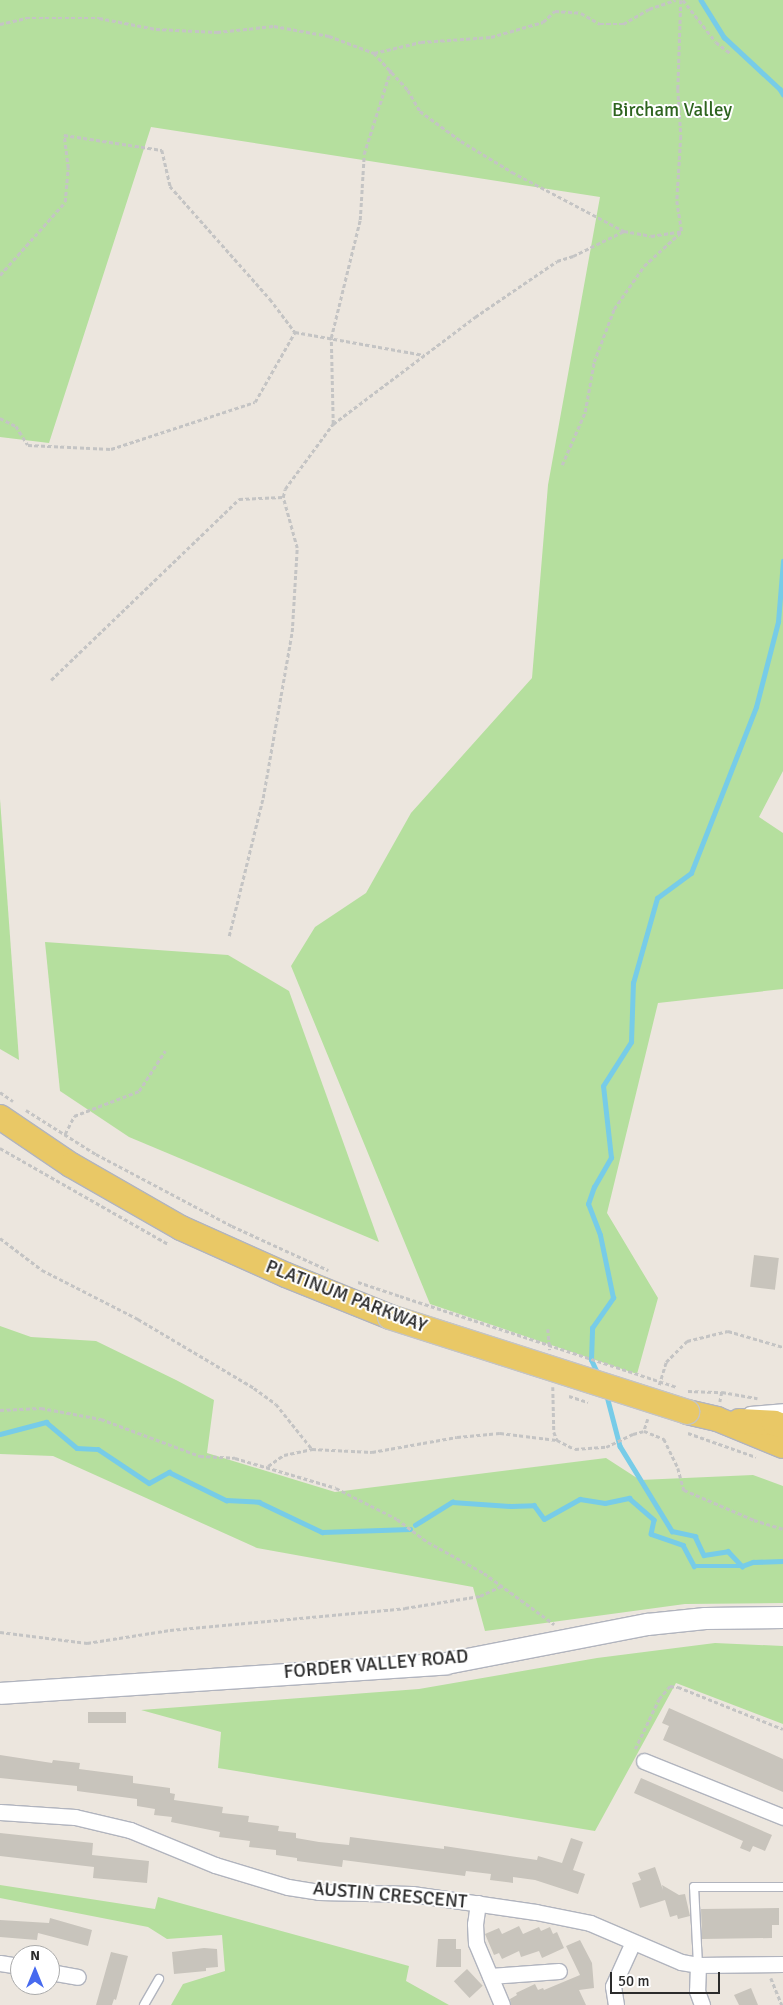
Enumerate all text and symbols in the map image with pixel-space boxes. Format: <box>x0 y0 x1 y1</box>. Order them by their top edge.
park label: Bircham Valley <box>612 100 732 122</box>
street label: PLATINUM PARKWAY <box>262 1256 430 1338</box>
street label: FORDER VALLEY ROAD <box>283 1646 469 1684</box>
street label: AUSTIN CRESCENT <box>312 1878 468 1914</box>
north arrow <box>10 1945 60 1995</box>
text: N <box>30 1947 40 1964</box>
scale bar <box>613 1962 723 1994</box>
text: 50 m <box>618 1972 649 1990</box>

